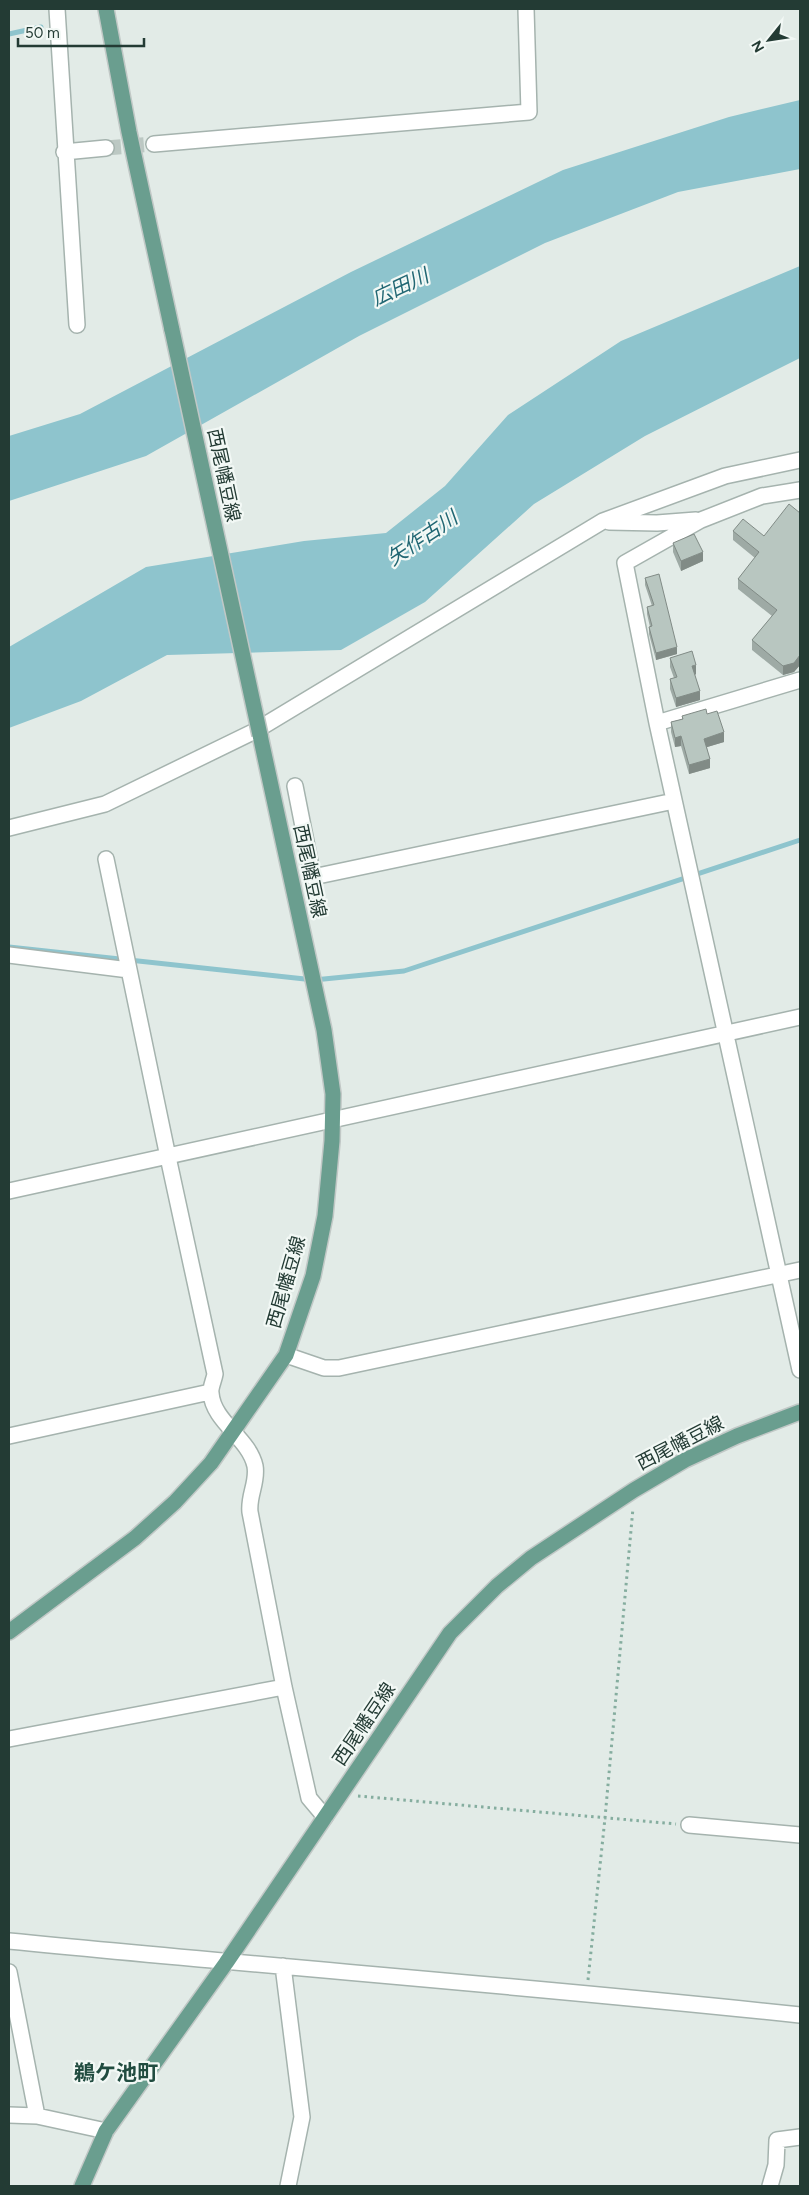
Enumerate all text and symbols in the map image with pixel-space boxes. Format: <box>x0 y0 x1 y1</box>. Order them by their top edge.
scale bar <box>18 15 144 47</box>
north arrow <box>744 15 794 65</box>
text: 50 m <box>25 24 60 42</box>
text: N <box>748 37 768 55</box>
water label: 広田川 <box>368 263 434 311</box>
street label: 西尾幡豆線 <box>203 426 245 524</box>
water label: 矢作古川 <box>382 505 464 570</box>
street label: 西尾幡豆線 <box>289 822 331 920</box>
street label: 西尾幡豆線 <box>262 1233 310 1331</box>
street label: 西尾幡豆線 <box>632 1411 728 1475</box>
street label: 西尾幡豆線 <box>328 1678 400 1770</box>
district label: 鵜ケ池町 <box>74 2060 158 2085</box>

